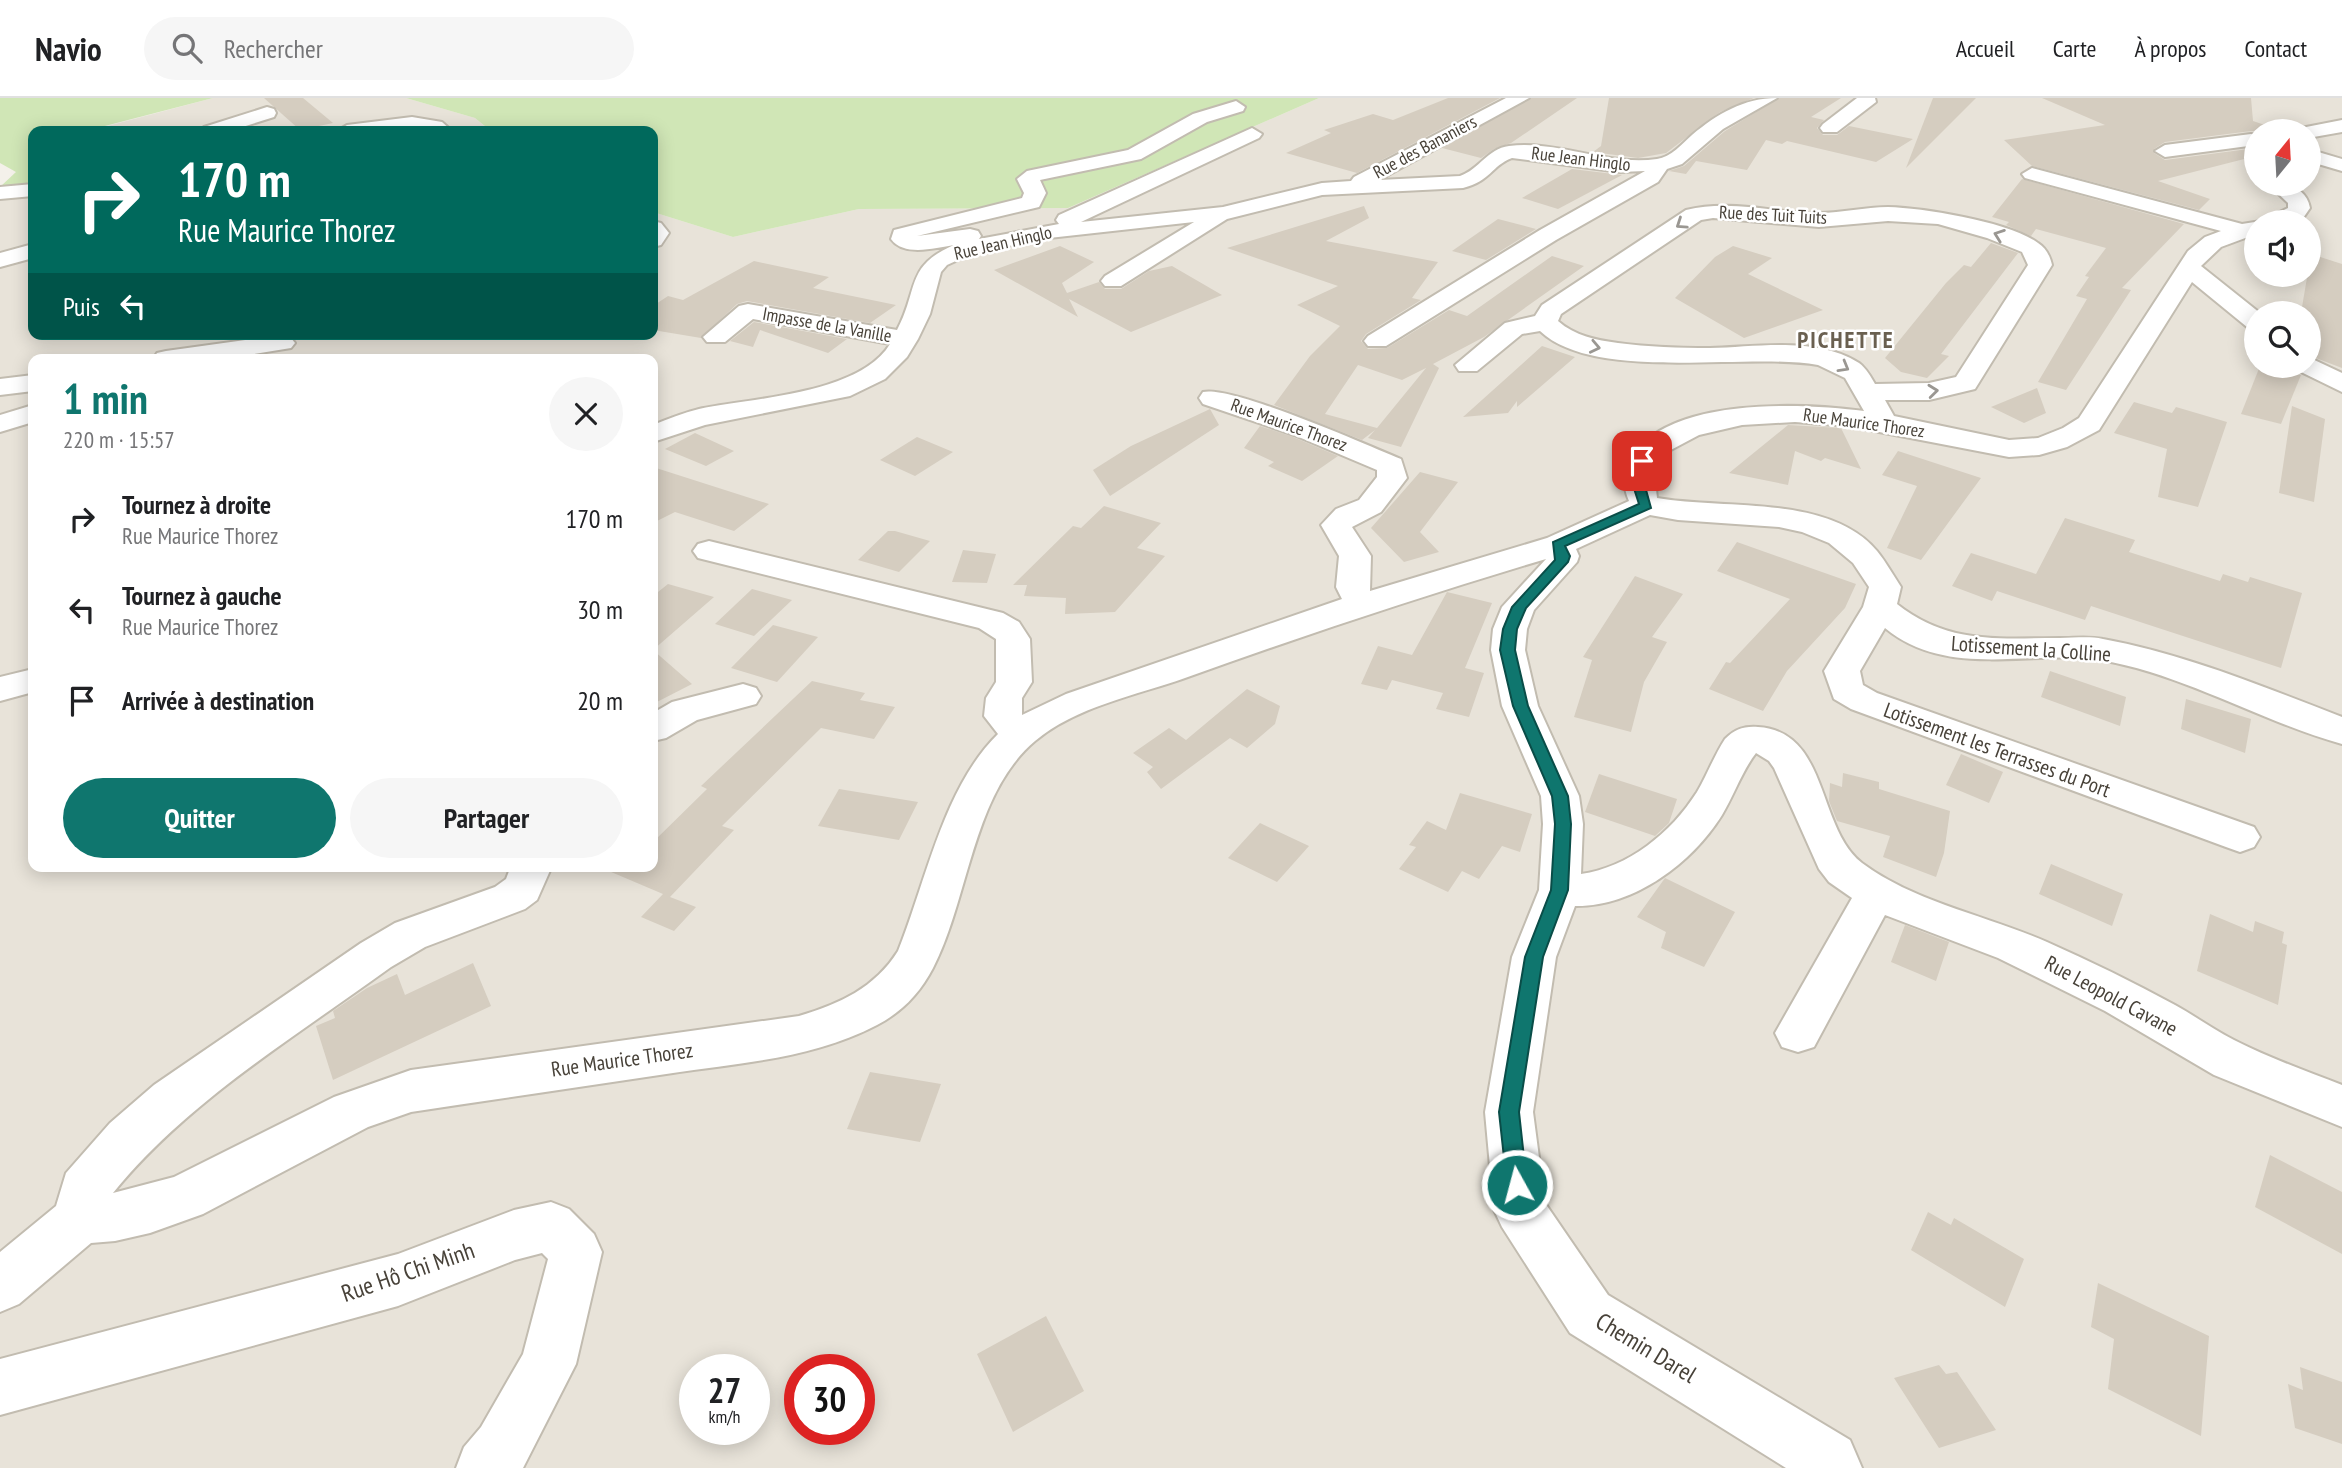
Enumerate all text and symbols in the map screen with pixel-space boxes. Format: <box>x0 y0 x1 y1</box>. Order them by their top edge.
search box <box>144 17 634 80</box>
text: Navio <box>35 27 102 70</box>
icon: search <box>168 29 206 67</box>
text: Rechercher <box>224 32 323 65</box>
text: Accueil <box>1956 33 2015 64</box>
text: Carte <box>2053 33 2096 64</box>
text: À propos <box>2134 33 2206 64</box>
text: Contact <box>2244 33 2307 64</box>
street label: Rue des Bananiers <box>1369 110 1480 183</box>
north arrow <box>2244 119 2320 196</box>
map controls <box>2244 119 2321 378</box>
street label: Rue Jean Hinglo <box>1530 141 1632 176</box>
text: 170 m <box>178 147 291 211</box>
icon: right <box>63 154 154 245</box>
street label: Rue des Tuit Tuits <box>1718 200 1828 229</box>
text: Rue Maurice Thorez <box>178 209 396 251</box>
button: sound <box>2244 210 2321 287</box>
one-way arrow <box>1675 216 1688 229</box>
street label: Rue Jean Hinglo <box>952 220 1054 265</box>
one-way arrow <box>1994 229 2006 243</box>
icon: left <box>114 287 152 325</box>
text: Puis <box>63 290 100 323</box>
button: search <box>2244 301 2321 378</box>
street label: Impasse de la Vanille <box>761 302 893 347</box>
district label: PICHETTE <box>1797 325 1895 354</box>
one-way arrow <box>1589 339 1601 354</box>
one-way arrow <box>1837 359 1849 373</box>
text: 1 min <box>63 371 148 426</box>
button: close <box>549 377 623 451</box>
one-way arrow <box>1927 384 1939 399</box>
street label: Rue Maurice Thorez <box>1228 393 1351 456</box>
street label: Rue Maurice Thorez <box>1802 403 1926 442</box>
text: 220 m · 15:57 <box>63 425 175 454</box>
pin <box>1612 431 1672 491</box>
icon: arrive <box>1623 442 1661 480</box>
text: Tournez à droite <box>122 488 271 521</box>
icon: right <box>63 500 101 538</box>
text: 170 m <box>565 502 623 535</box>
text: Rue Maurice Thorez <box>122 521 278 550</box>
text: Tournez à gauche <box>122 579 282 612</box>
icon: left <box>63 591 101 629</box>
text: 30 m <box>577 593 623 626</box>
text: Rue Maurice Thorez <box>122 612 278 641</box>
street label: Lotissement la Colline <box>1950 629 2112 668</box>
icon: arrive <box>63 682 101 720</box>
text: Arrivée à destination <box>122 684 314 717</box>
text: 20 m <box>577 684 623 717</box>
street label: Lotissement les Terrasses du Port <box>1880 696 2114 803</box>
button: Quitter <box>63 778 336 858</box>
button: Partager <box>350 778 623 858</box>
street label: Rue Leopold Cavane <box>2040 949 2182 1042</box>
street label: Rue Maurice Thorez <box>549 1036 694 1083</box>
position arrow <box>1480 1148 1554 1222</box>
street label: Rue Hô Chi Minh <box>337 1234 478 1309</box>
street label: Chemin Darel <box>1590 1305 1703 1390</box>
speed limit sign: 30 <box>784 1354 875 1445</box>
text: 27 <box>708 1367 741 1413</box>
text: km/h <box>709 1405 740 1428</box>

